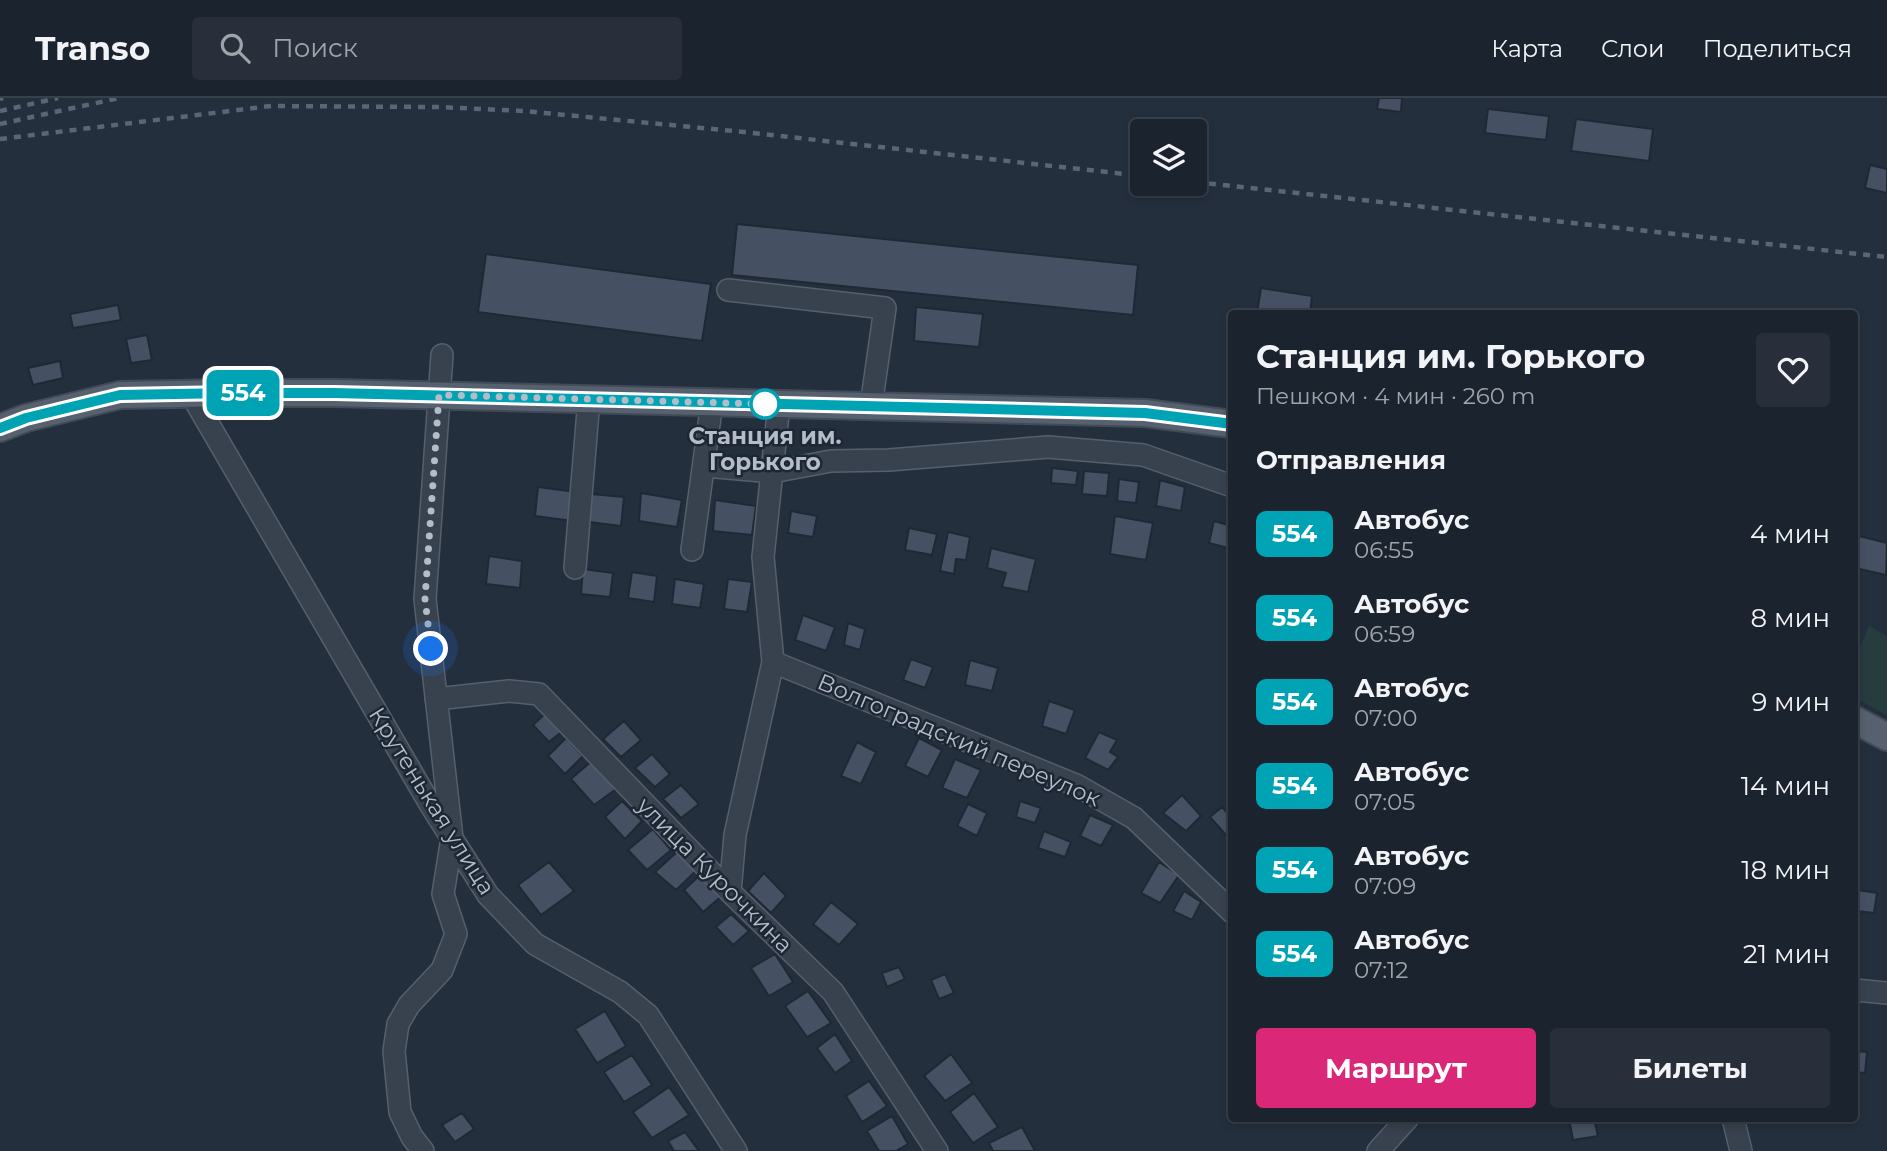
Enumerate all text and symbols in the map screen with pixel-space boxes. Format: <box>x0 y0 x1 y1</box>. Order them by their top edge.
search box <box>192 17 682 80</box>
text: Transo <box>35 28 150 68</box>
icon: search <box>216 29 254 67</box>
text: Поиск <box>272 32 358 64</box>
text: Карта <box>1491 34 1563 63</box>
text: Слои <box>1601 34 1665 63</box>
text: Поделиться <box>1703 34 1852 63</box>
map controls <box>1130 119 1207 196</box>
button: layers <box>1130 119 1207 196</box>
button: heart <box>1756 333 1830 407</box>
text: Станция им. Горького <box>1256 336 1645 376</box>
line badge: 554 <box>203 370 283 416</box>
text: 554 <box>221 378 265 407</box>
text: Пешком · 4 мин · 260 m <box>1256 382 1535 410</box>
marker: Станция им. Горького <box>750 389 780 419</box>
place label: Станция им. Горького <box>688 422 842 476</box>
text: Отправления <box>1256 444 1446 476</box>
text: Автобус <box>1354 504 1469 536</box>
text: 4 мин <box>1750 518 1830 550</box>
text: 554 <box>1272 519 1317 548</box>
text: 06:55 <box>1354 536 1414 564</box>
text: Автобус <box>1354 588 1469 620</box>
text: 8 мин <box>1751 602 1830 634</box>
text: 554 <box>1272 603 1317 632</box>
text: 06:59 <box>1354 620 1415 648</box>
your location <box>413 631 448 666</box>
street label: Волгоградский переулок <box>813 668 1105 813</box>
text: Автобус <box>1354 672 1469 704</box>
text: 9 мин <box>1751 686 1830 718</box>
text: 554 <box>1272 687 1317 716</box>
street label: Крутенькая улица <box>363 702 501 900</box>
text: 07:00 <box>1354 704 1417 732</box>
text: Автобус <box>1354 756 1469 788</box>
text: 14 мин <box>1741 770 1830 802</box>
text: 554 <box>1272 771 1317 800</box>
text: 07:05 <box>1354 788 1415 816</box>
street label: улица Курочкина <box>631 791 799 959</box>
text: Автобус <box>1354 840 1469 872</box>
text: 18 мин <box>1741 854 1830 886</box>
text: 554 <box>1272 855 1317 884</box>
text: 07:09 <box>1354 872 1416 900</box>
text: Автобус <box>1354 924 1469 956</box>
text: 21 мин <box>1743 938 1830 970</box>
text: 554 <box>1272 939 1317 968</box>
text: 07:12 <box>1354 956 1408 984</box>
button: Маршрут <box>1256 1028 1536 1108</box>
button: Билеты <box>1550 1028 1830 1108</box>

